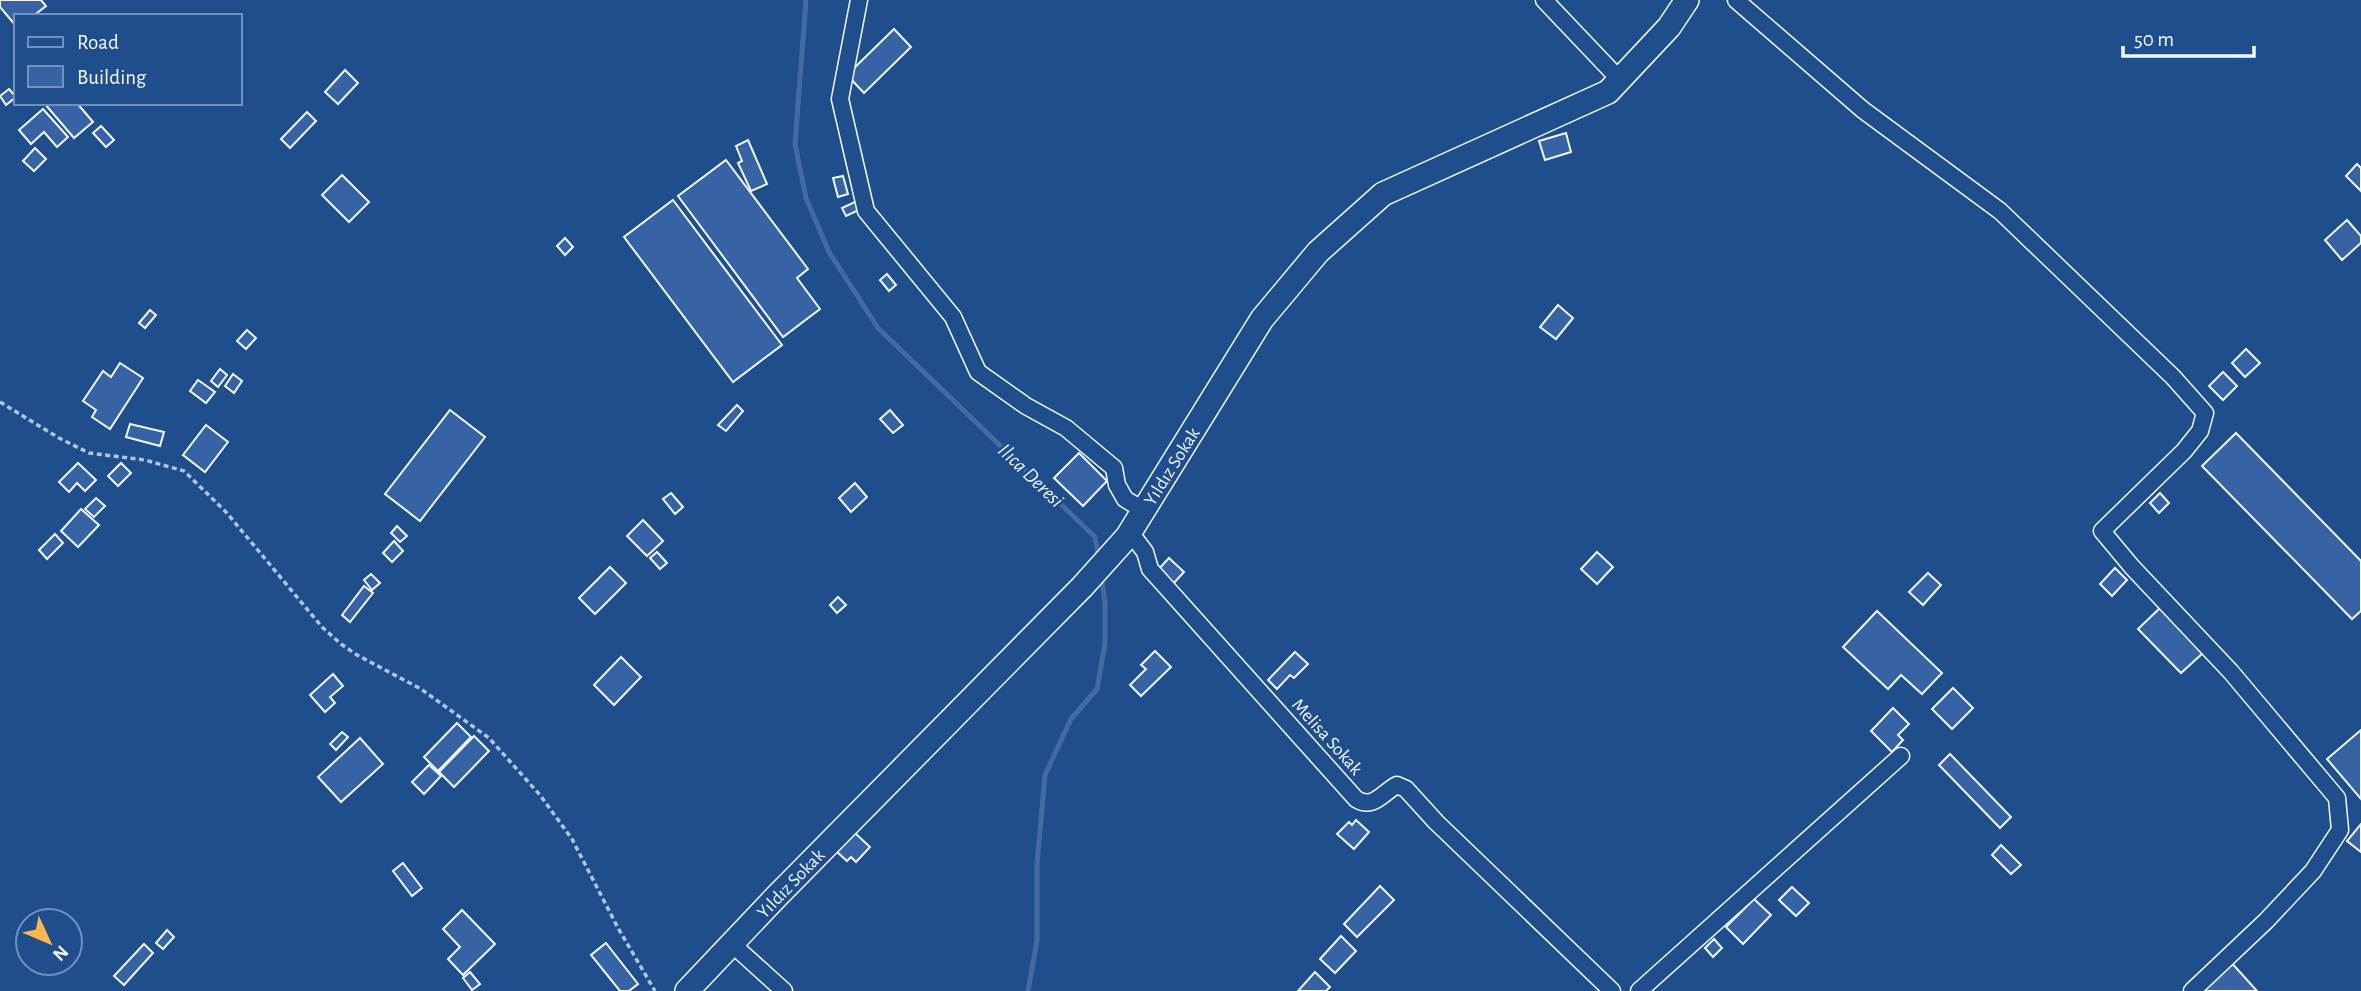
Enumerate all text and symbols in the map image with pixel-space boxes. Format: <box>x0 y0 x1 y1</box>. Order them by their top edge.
legend <box>14 14 242 105</box>
scale bar <box>2123 14 2254 58</box>
text: 50 m <box>2134 29 2174 50</box>
text: Road <box>77 32 119 53</box>
text: Building <box>77 67 147 88</box>
street label: Yıldız Sokak <box>1141 424 1204 509</box>
water label: Ilıca Deresi <box>994 440 1068 511</box>
street label: Melisa Sokak <box>1288 695 1366 779</box>
street label: Yıldız Sokak <box>754 845 829 922</box>
north arrow <box>14 907 84 977</box>
text: N <box>49 941 72 964</box>

